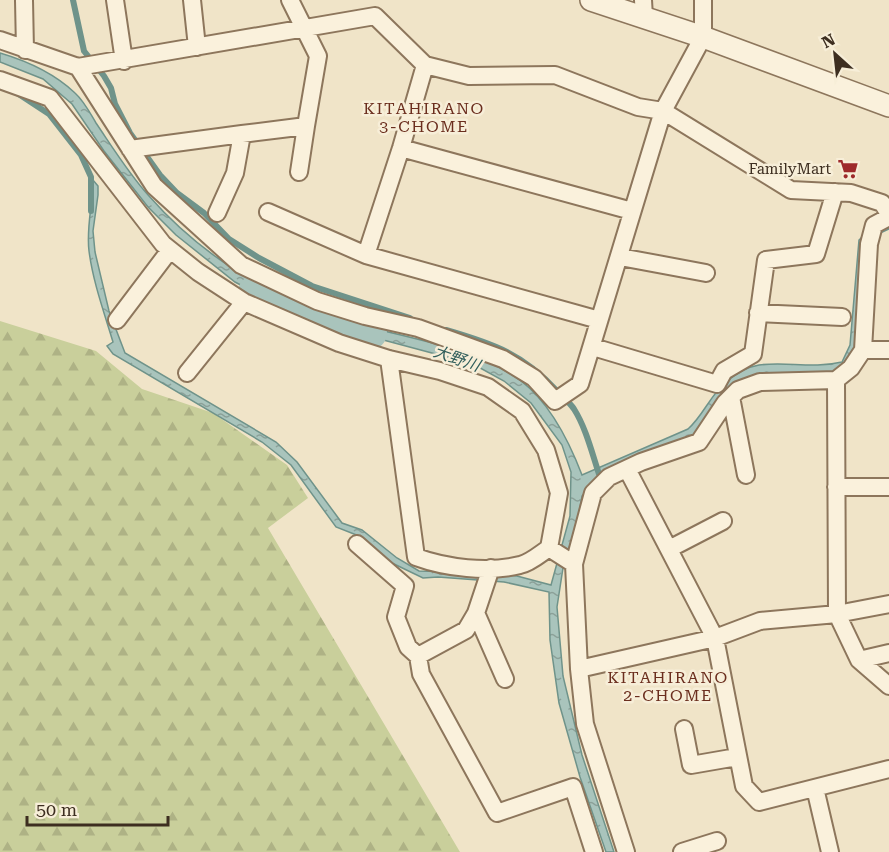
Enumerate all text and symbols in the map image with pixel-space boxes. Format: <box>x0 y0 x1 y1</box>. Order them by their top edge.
north arrow <box>805 24 865 84</box>
text: N <box>819 30 838 52</box>
district label: KITAHIRANO 3-CHOME <box>363 99 485 136</box>
supermarket icon: FamilyMart <box>836 157 860 181</box>
place label: FamilyMart <box>748 160 831 178</box>
water label: 大野川 <box>431 342 485 376</box>
district label: KITAHIRANO 2-CHOME <box>607 668 729 705</box>
scale bar <box>27 789 168 827</box>
text: 50 m <box>36 799 77 820</box>

